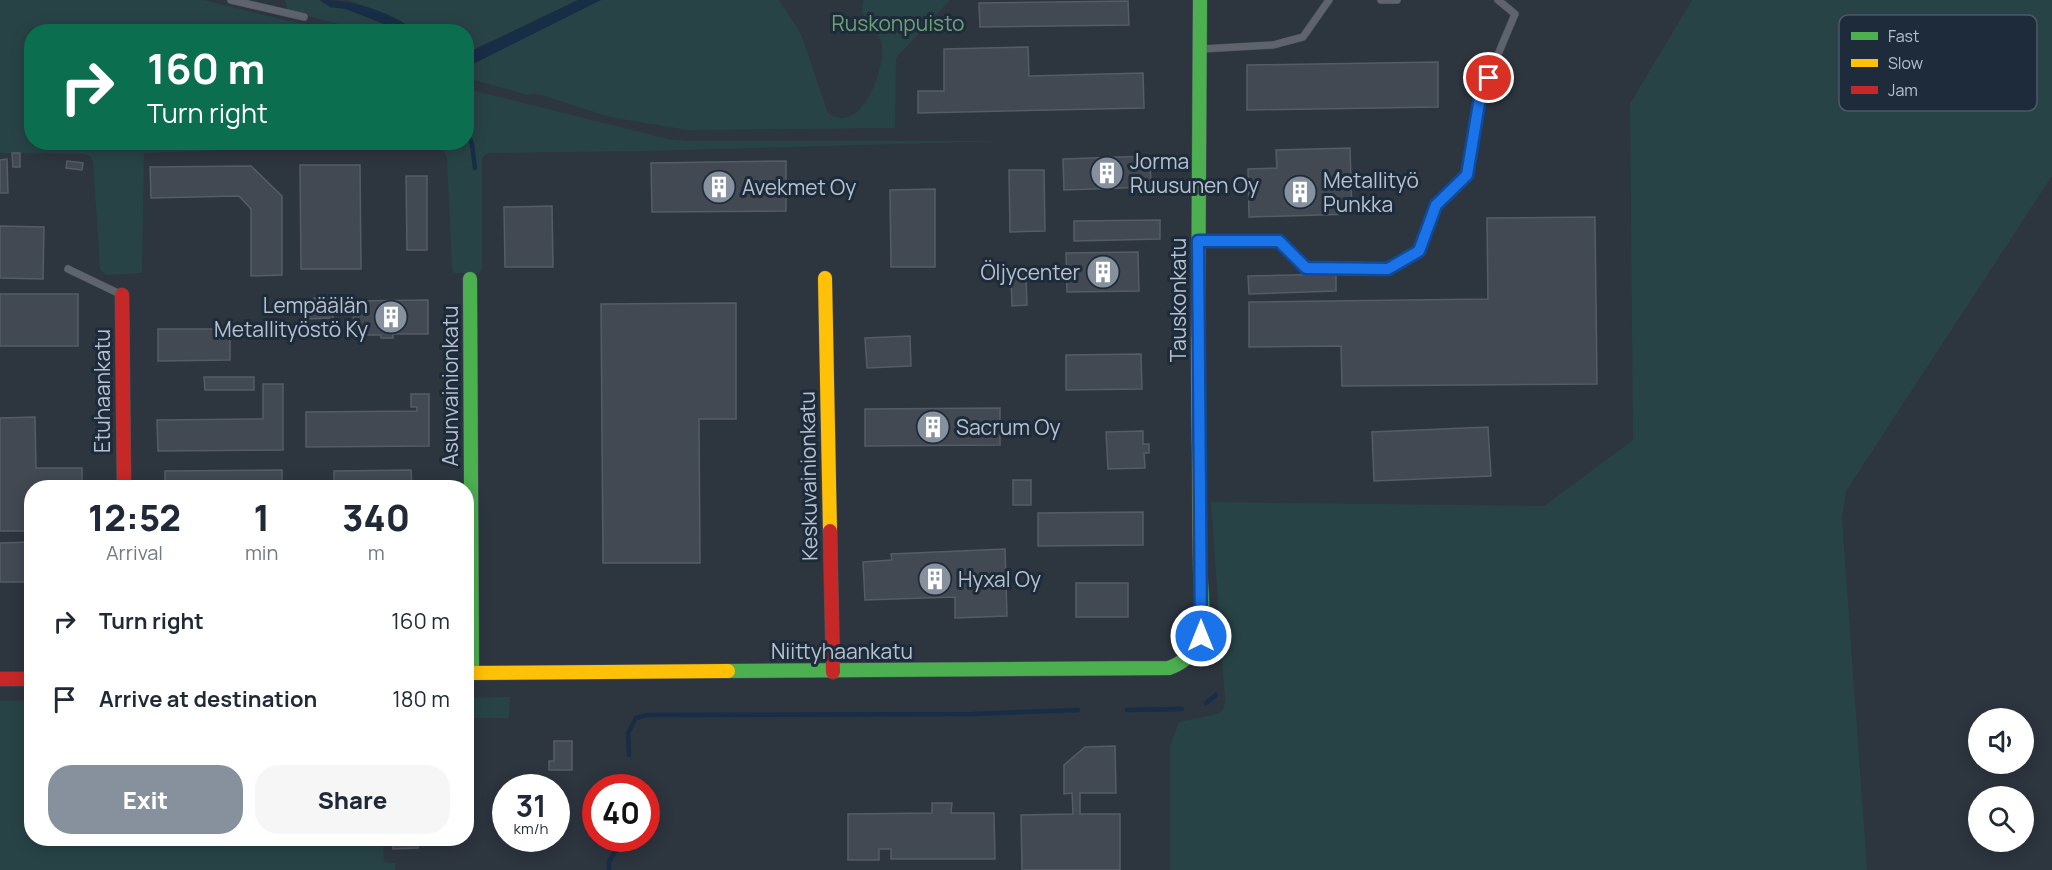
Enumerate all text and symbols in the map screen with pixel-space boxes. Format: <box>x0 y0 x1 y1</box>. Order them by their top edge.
park label: Ruskonpuisto <box>831 9 965 37</box>
legend <box>1839 15 2037 111</box>
text: Fast <box>1888 25 1919 47</box>
text: 160 m <box>147 39 265 97</box>
icon: right <box>48 48 126 126</box>
pin <box>1463 52 1514 103</box>
text: Slow <box>1888 52 1923 74</box>
icon: arrive <box>1472 61 1505 94</box>
text: Jam <box>1888 79 1918 101</box>
text: Turn right <box>147 94 268 131</box>
place label: Jorma Ruusunen Oy <box>1130 147 1259 199</box>
building icon: Jorma Ruusunen Oy <box>1089 155 1125 191</box>
place label: Metallityö Punkka <box>1323 166 1419 218</box>
building icon: Avekmet Oy <box>701 169 737 205</box>
place label: Avekmet Oy <box>742 173 856 201</box>
building icon: Metallityö Punkka <box>1282 174 1318 210</box>
street label: Tauskonkatu <box>1164 238 1192 362</box>
building icon: Öljycenter <box>1085 254 1121 290</box>
place label: Öljycenter <box>980 258 1080 286</box>
place label: Lempäälän Metallityöstö Ky <box>214 291 368 343</box>
building icon: Lempäälän Metallityöstö Ky <box>373 299 409 335</box>
street label: Asunvainionkatu <box>436 305 464 467</box>
street label: Etuhaankatu <box>88 329 116 453</box>
street label: Keskuvainionkatu <box>793 391 823 561</box>
building icon: Sacrum Oy <box>915 409 951 445</box>
place label: Sacrum Oy <box>956 413 1061 441</box>
text: 12:52 <box>88 493 181 542</box>
text: 1 <box>253 493 270 542</box>
text: 340 <box>342 493 410 542</box>
text: Arrival <box>106 539 163 566</box>
text: min <box>245 539 278 566</box>
text: m <box>368 539 385 566</box>
building icon: Hyxal Oy <box>917 561 953 597</box>
place label: Hyxal Oy <box>958 565 1041 593</box>
position arrow <box>1169 604 1233 668</box>
icon: right <box>48 605 81 638</box>
text: Turn right <box>99 606 204 636</box>
text: 160 m <box>391 606 450 636</box>
street label: Niittyhaankatu <box>771 637 913 665</box>
icon: arrive <box>48 683 81 716</box>
text: Arrive at destination <box>99 684 317 714</box>
text: 180 m <box>392 684 450 714</box>
map controls <box>1968 708 2034 852</box>
button: sound <box>1968 708 2034 774</box>
button: Exit <box>48 765 243 834</box>
button: Share <box>255 765 450 834</box>
speed limit sign: 40 <box>582 774 660 852</box>
text: 31 <box>516 785 546 826</box>
button: search <box>1968 786 2034 852</box>
text: km/h <box>514 818 548 839</box>

